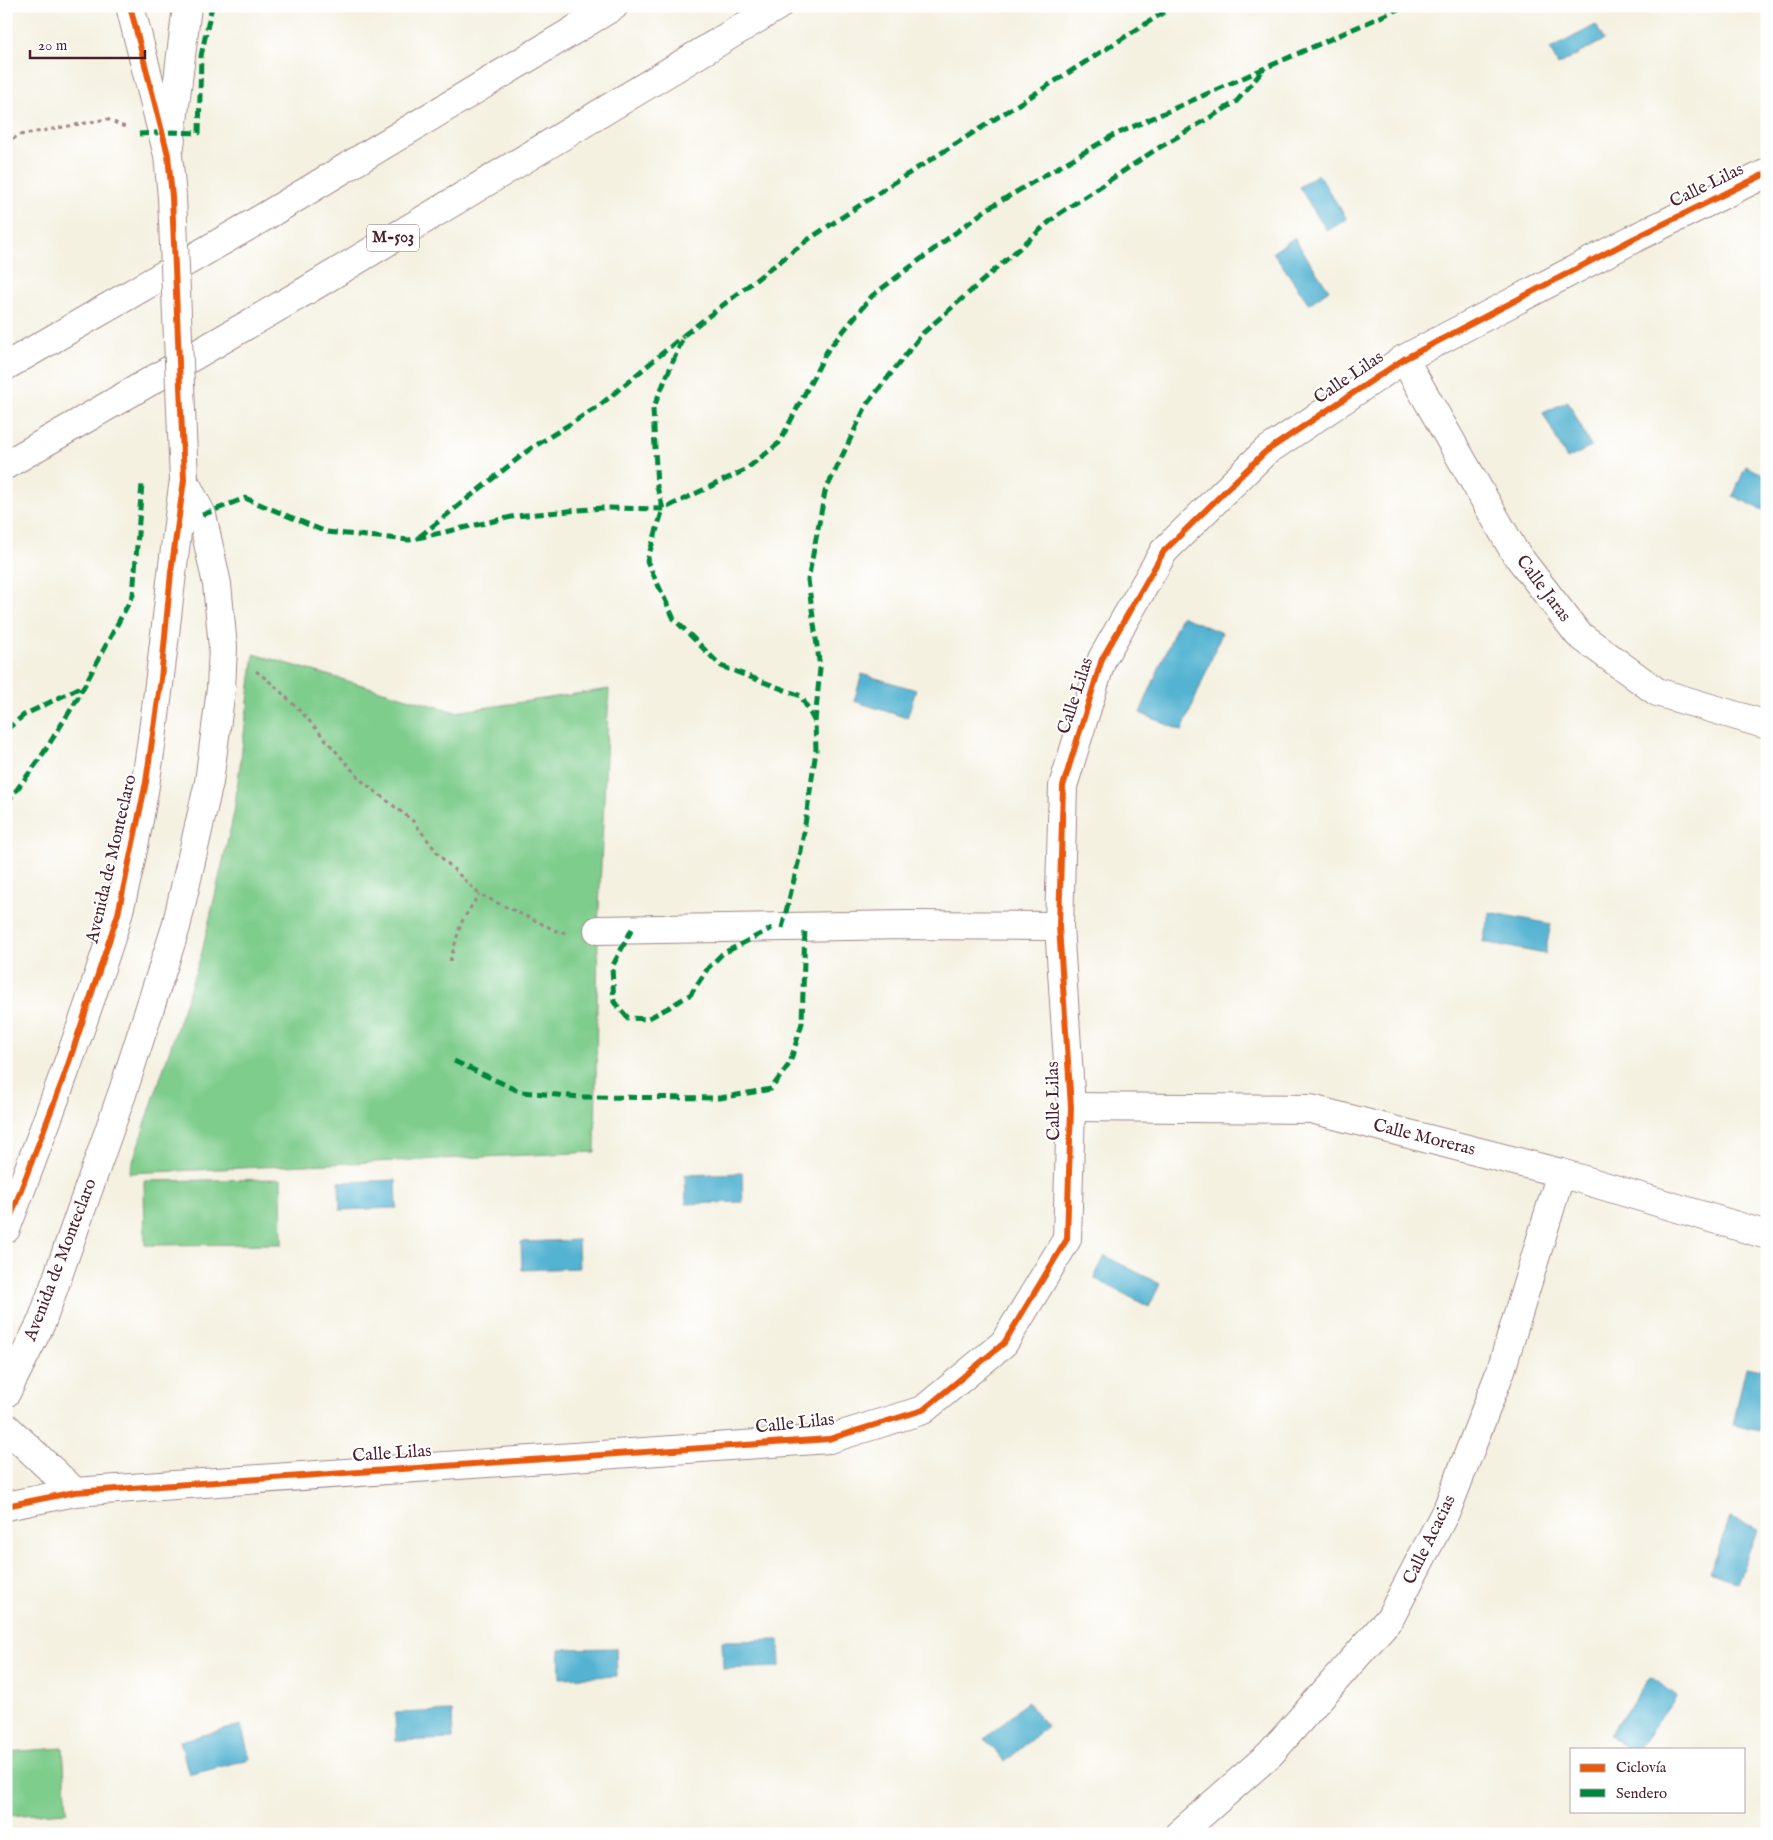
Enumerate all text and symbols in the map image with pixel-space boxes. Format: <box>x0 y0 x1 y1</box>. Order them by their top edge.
scale bar <box>30 28 145 60</box>
text: 20 m <box>38 36 68 55</box>
street label: Calle Lilas <box>1666 158 1748 214</box>
road number: M-503 <box>367 224 419 252</box>
street label: Calle Lilas <box>1310 346 1388 410</box>
street label: Calle Jaras <box>1510 551 1576 627</box>
street label: Calle Lilas <box>1053 655 1099 737</box>
street label: Avenida de Monteclaro <box>81 772 143 947</box>
street label: Calle Lilas <box>1042 1061 1066 1141</box>
street label: Calle Moreras <box>1370 1114 1478 1162</box>
street label: Avenida de Monteclaro <box>19 1175 103 1346</box>
street label: Calle Lilas <box>754 1408 836 1440</box>
street label: Calle Lilas <box>352 1440 432 1468</box>
street label: Calle Acacias <box>1398 1491 1462 1589</box>
legend <box>1570 1748 1746 1812</box>
text: Ciclovía <box>1616 1758 1667 1777</box>
text: Sendero <box>1616 1784 1667 1803</box>

